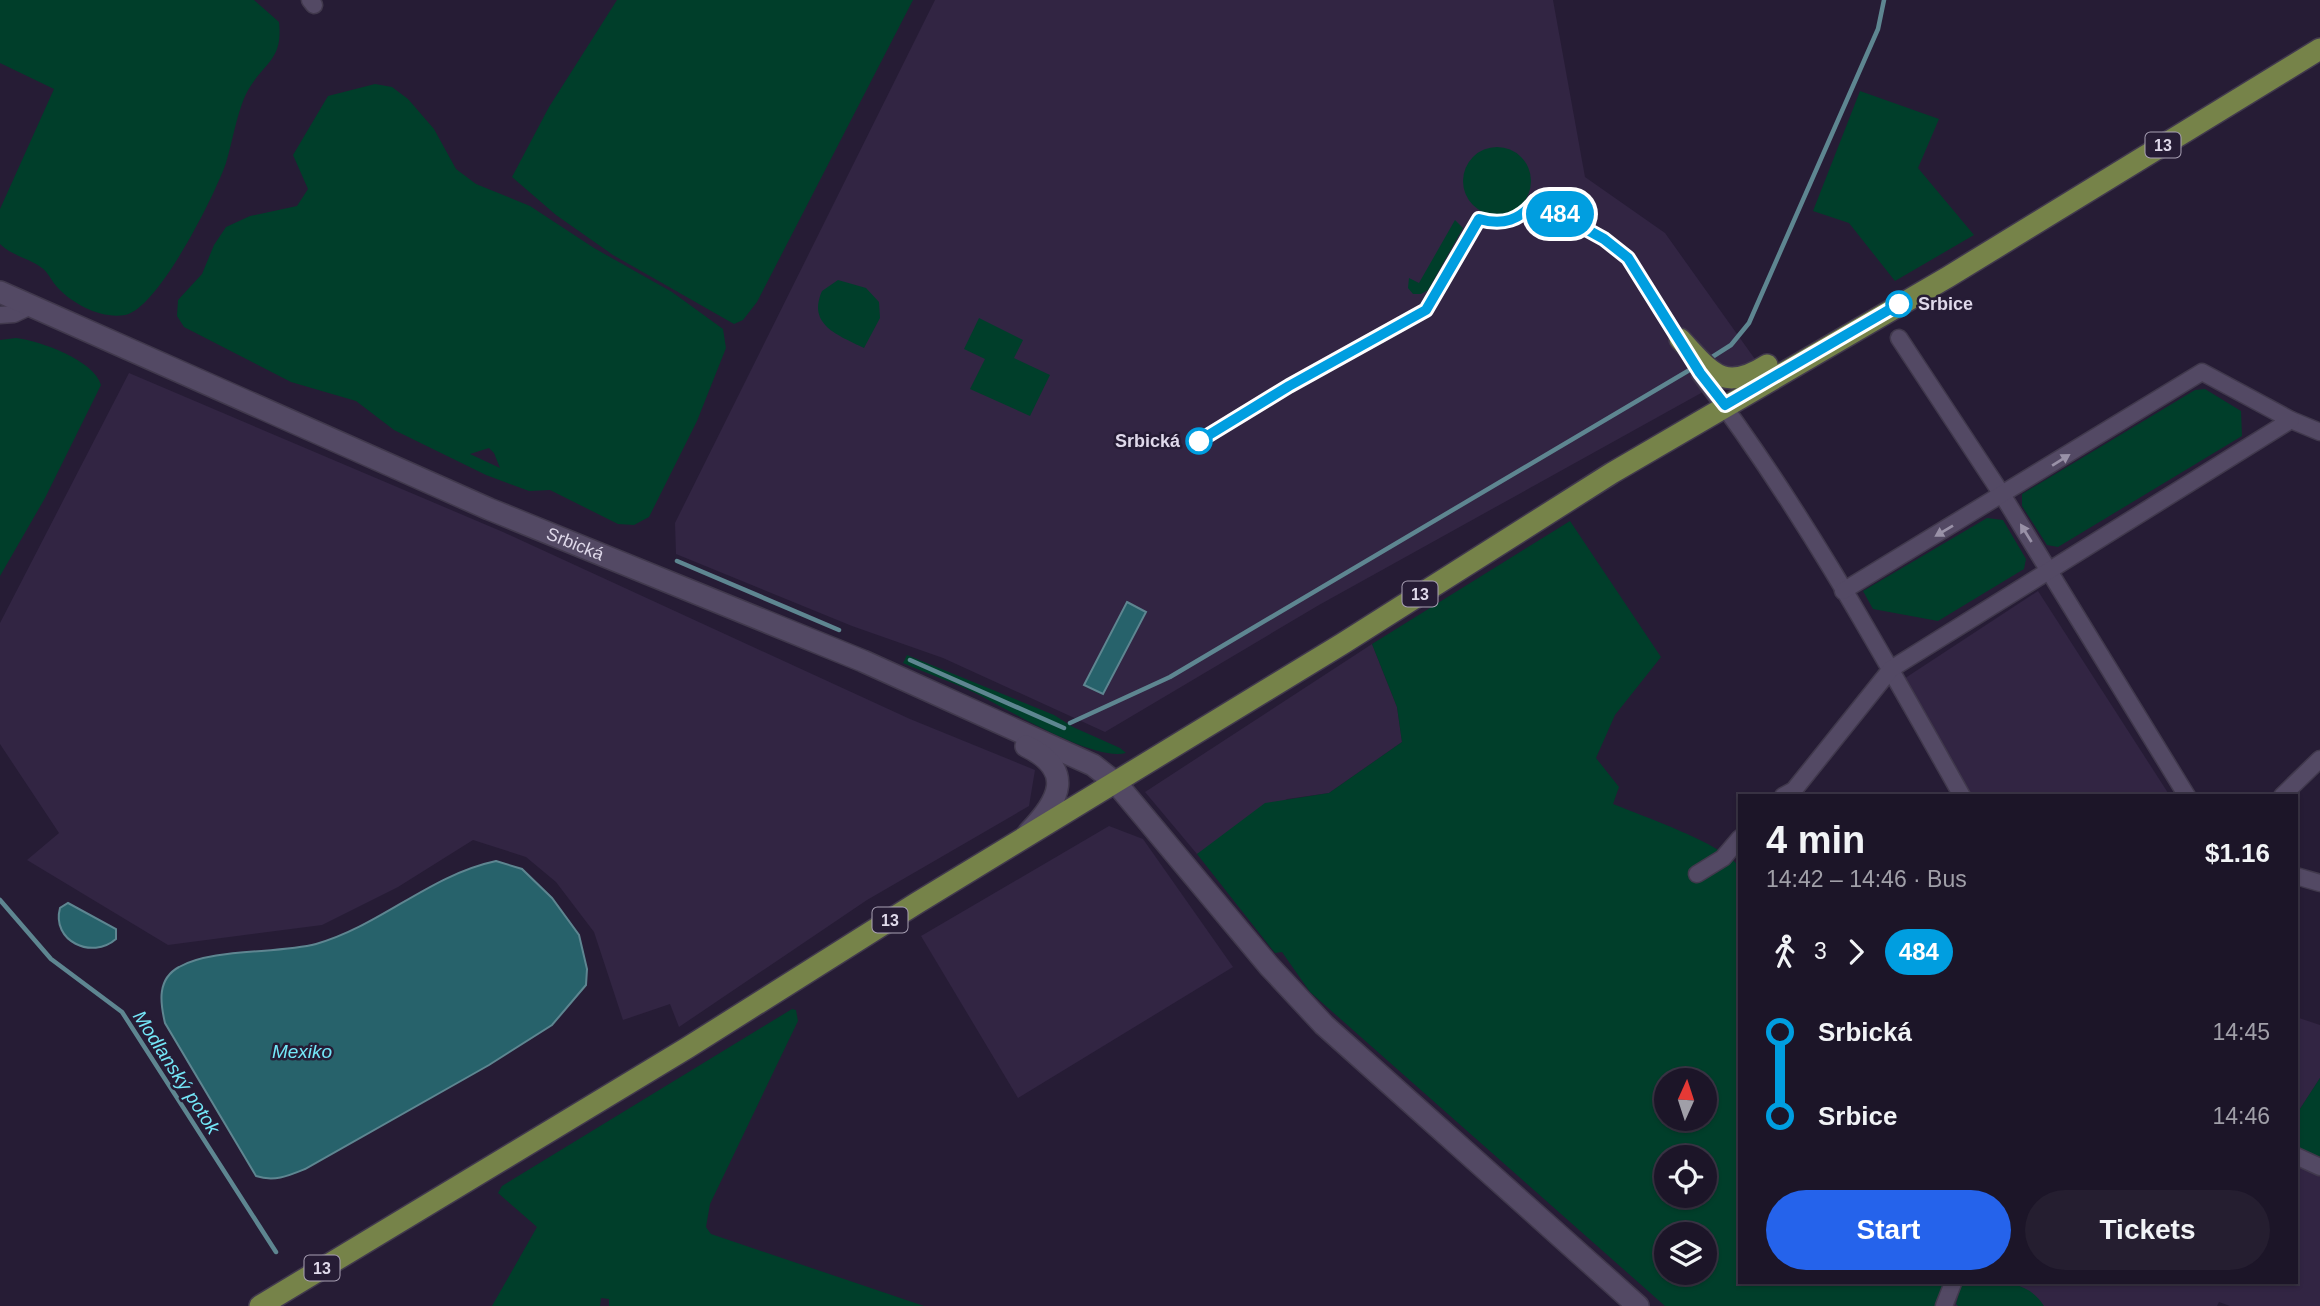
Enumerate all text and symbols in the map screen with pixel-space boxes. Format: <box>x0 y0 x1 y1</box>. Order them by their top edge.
road number: 13 <box>2146 132 2180 158</box>
line badge: 484 <box>1520 191 1600 237</box>
text: 484 <box>1540 200 1580 227</box>
marker: Srbice <box>1886 291 1912 317</box>
place label: Srbice <box>1918 294 1973 314</box>
marker: Srbická <box>1186 428 1212 454</box>
place label: Srbická <box>1115 431 1181 451</box>
one-way arrow <box>2051 453 2070 466</box>
street label: Srbická <box>544 523 608 565</box>
one-way arrow <box>2019 523 2032 542</box>
one-way arrow <box>1935 524 1954 537</box>
road number: 13 <box>1402 582 1438 607</box>
text: 4 min <box>1766 819 1865 861</box>
text: $1.16 <box>2205 838 2270 868</box>
text: 14:42 – 14:46 · Bus <box>1766 866 1967 892</box>
road number: 13 <box>872 908 908 932</box>
icon: walk <box>1766 933 1804 971</box>
icon: forward <box>1837 933 1875 971</box>
text: 3 <box>1814 938 1827 964</box>
text: 484 <box>1899 938 1939 965</box>
water label: Modlanský potok <box>129 1007 225 1139</box>
text: Srbická <box>1818 1017 1912 1047</box>
text: 14:45 <box>2212 1019 2270 1045</box>
water label: Mexiko <box>272 1041 332 1062</box>
north arrow <box>1654 1068 1717 1130</box>
map controls <box>1654 1068 1717 1285</box>
text: Srbice <box>1818 1101 1898 1131</box>
text: 14:46 <box>2212 1103 2270 1129</box>
button: locate <box>1654 1145 1717 1208</box>
button: Start <box>1766 1190 2011 1270</box>
button: Tickets <box>2025 1190 2270 1270</box>
button: layers <box>1654 1222 1717 1285</box>
road number: 13 <box>304 1256 340 1280</box>

